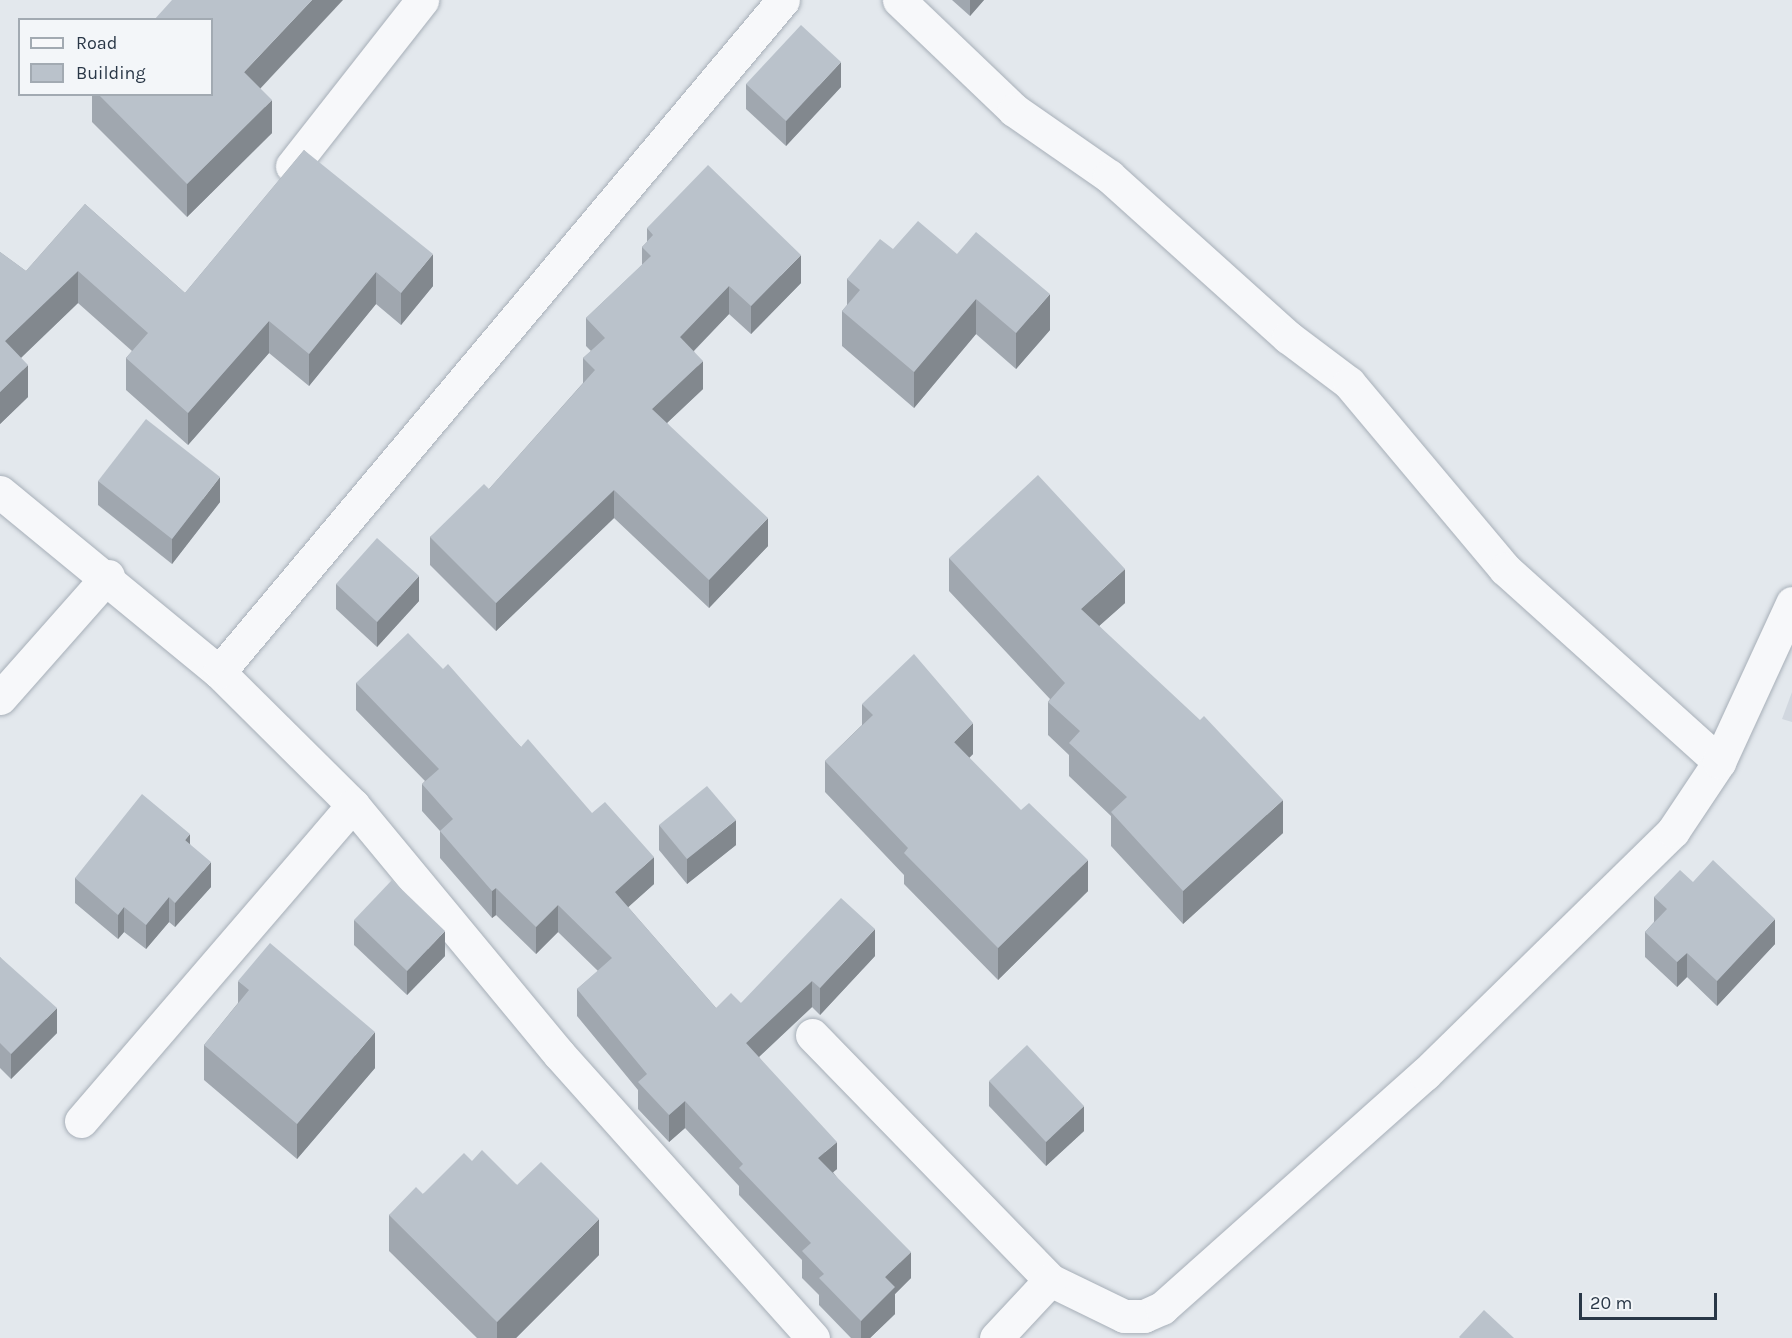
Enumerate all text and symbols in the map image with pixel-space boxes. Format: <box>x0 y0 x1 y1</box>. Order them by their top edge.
legend <box>18 18 213 96</box>
text: Road <box>76 32 117 54</box>
text: Building <box>76 62 146 84</box>
scale bar <box>1582 1281 1720 1319</box>
text: 20 m <box>1590 1292 1632 1314</box>

